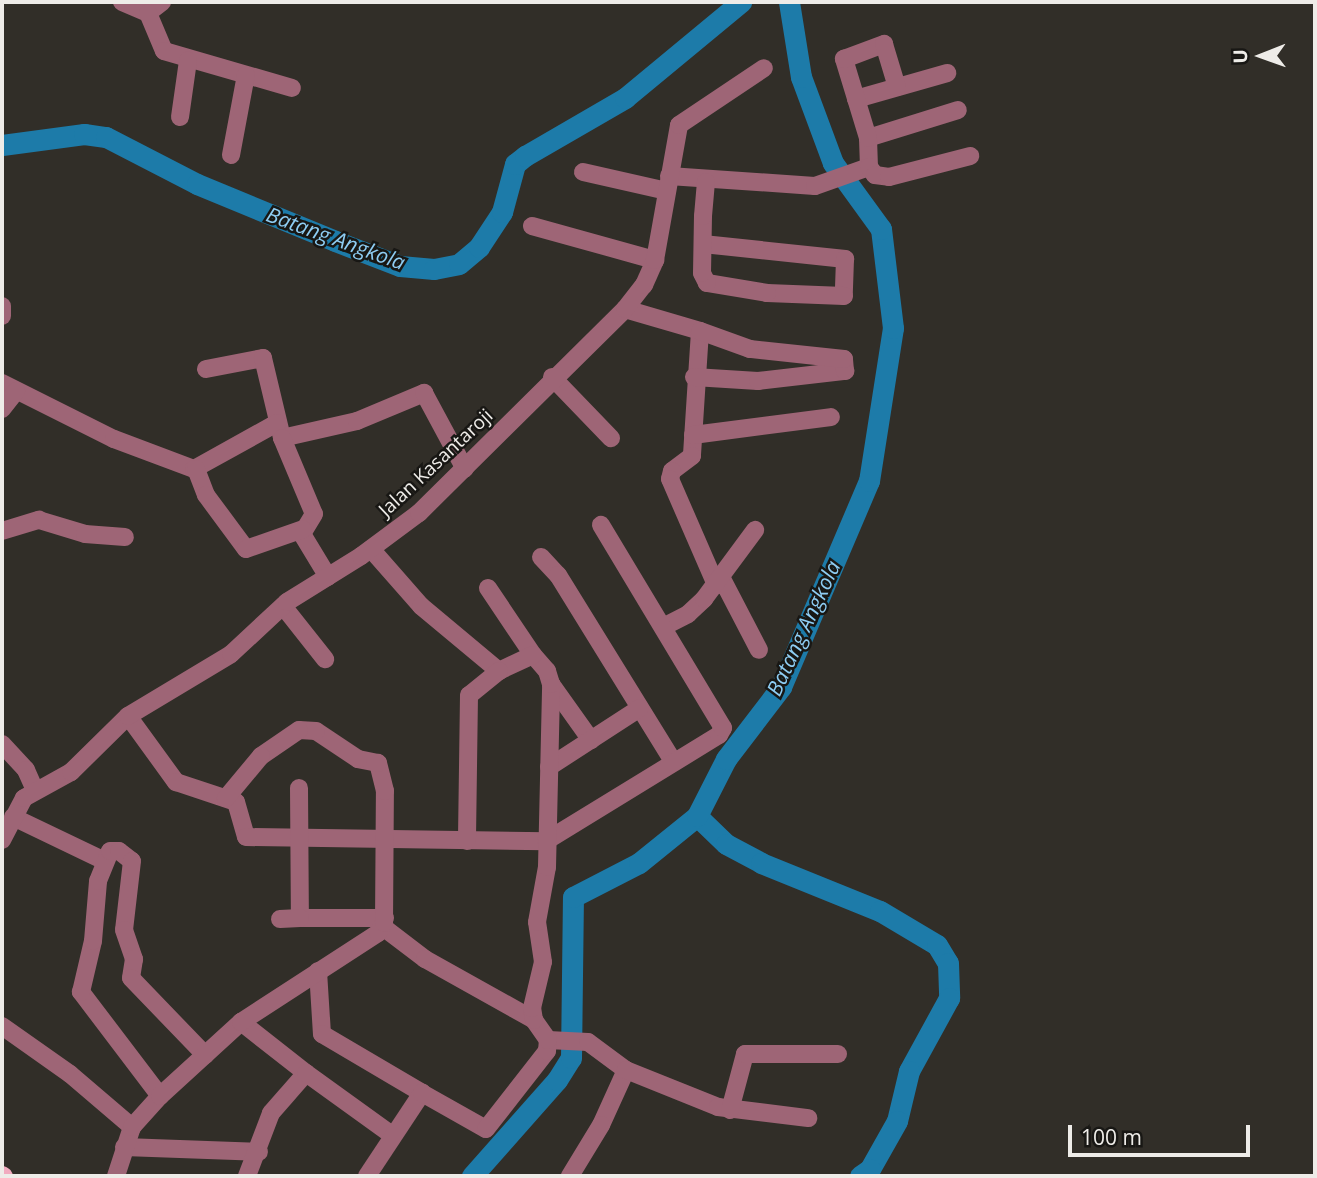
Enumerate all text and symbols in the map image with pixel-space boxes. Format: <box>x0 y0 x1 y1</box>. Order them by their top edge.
north arrow <box>1226 21 1296 91</box>
text: U <box>1227 49 1253 64</box>
water label: Batang Angkola <box>263 201 409 275</box>
street label: Jalan Kasantaroji <box>374 404 498 522</box>
water label: Batang Angkola <box>761 557 845 699</box>
scale bar <box>1072 1112 1254 1156</box>
text: 100 m <box>1081 1123 1142 1151</box>

